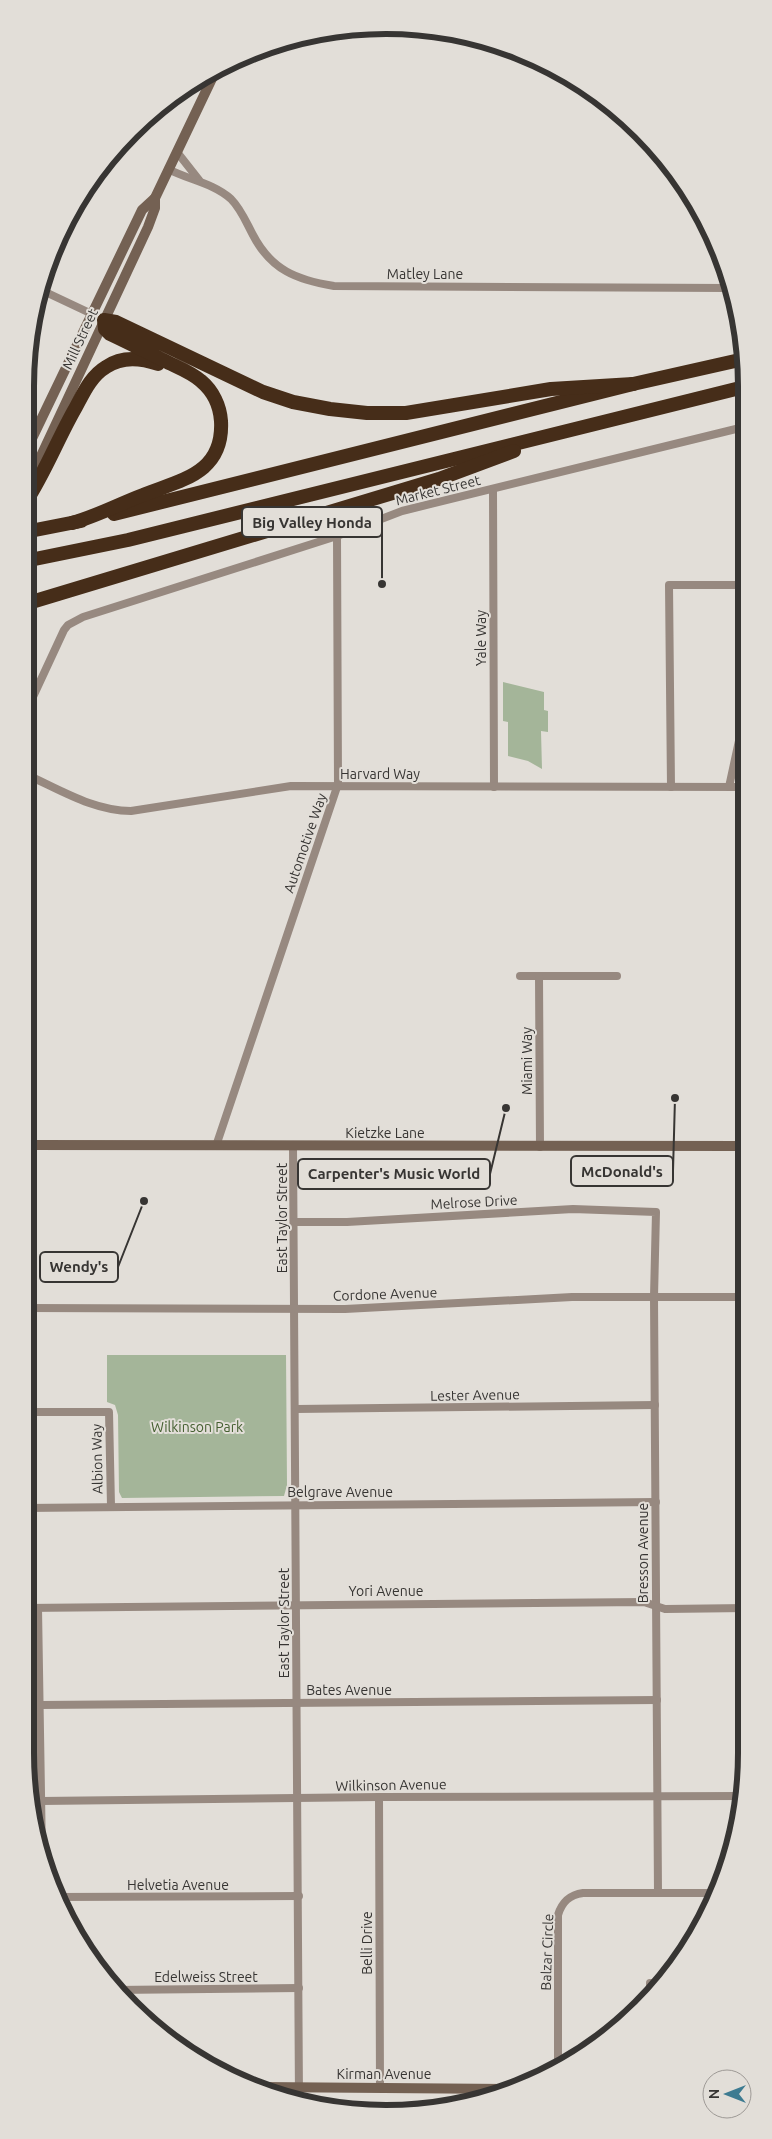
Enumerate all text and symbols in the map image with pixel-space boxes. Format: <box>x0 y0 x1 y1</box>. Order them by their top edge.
street label: Matley Lane <box>387 266 463 282</box>
street label: Mill Street <box>59 306 101 372</box>
street label: Market Street <box>394 472 483 508</box>
callout: Big Valley Honda <box>242 507 382 537</box>
text: Big Valley Honda <box>252 514 372 531</box>
street label: Yale Way <box>473 610 489 666</box>
street label: Harvard Way <box>340 766 420 782</box>
street label: Automotive Way <box>280 791 330 895</box>
street label: Miami Way <box>519 1027 535 1095</box>
street label: Kietzke Lane <box>345 1125 425 1141</box>
callout: McDonald's <box>571 1156 673 1186</box>
callout: Carpenter's Music World <box>298 1159 490 1189</box>
street label: East Taylor Street <box>274 1162 290 1273</box>
text: McDonald's <box>581 1163 663 1180</box>
text: Carpenter's Music World <box>308 1165 480 1182</box>
street label: Melrose Drive <box>430 1192 518 1212</box>
callout: Wendy's <box>40 1252 118 1282</box>
text: Wendy's <box>50 1258 108 1275</box>
street label: Cordone Avenue <box>332 1284 438 1304</box>
street label: Lester Avenue <box>430 1386 520 1404</box>
park label: Wilkinson Park <box>151 1419 243 1435</box>
street label: Albion Way <box>88 1423 106 1494</box>
street label: Belgrave Avenue <box>287 1484 393 1500</box>
street label: Bresson Avenue <box>635 1503 651 1603</box>
street label: East Taylor Street <box>276 1567 292 1678</box>
street label: Yori Avenue <box>349 1583 423 1599</box>
street label: Bates Avenue <box>306 1682 392 1698</box>
street label: Wilkinson Avenue <box>335 1776 447 1794</box>
street label: Helvetia Avenue <box>127 1877 229 1893</box>
street label: Belli Drive <box>359 1911 375 1975</box>
street label: Balzar Circle <box>538 1913 556 1991</box>
street label: Edelweiss Street <box>154 1969 258 1985</box>
street label: Kirman Avenue <box>336 2066 432 2082</box>
north arrow <box>702 2069 752 2119</box>
text: N <box>706 2089 722 2099</box>

